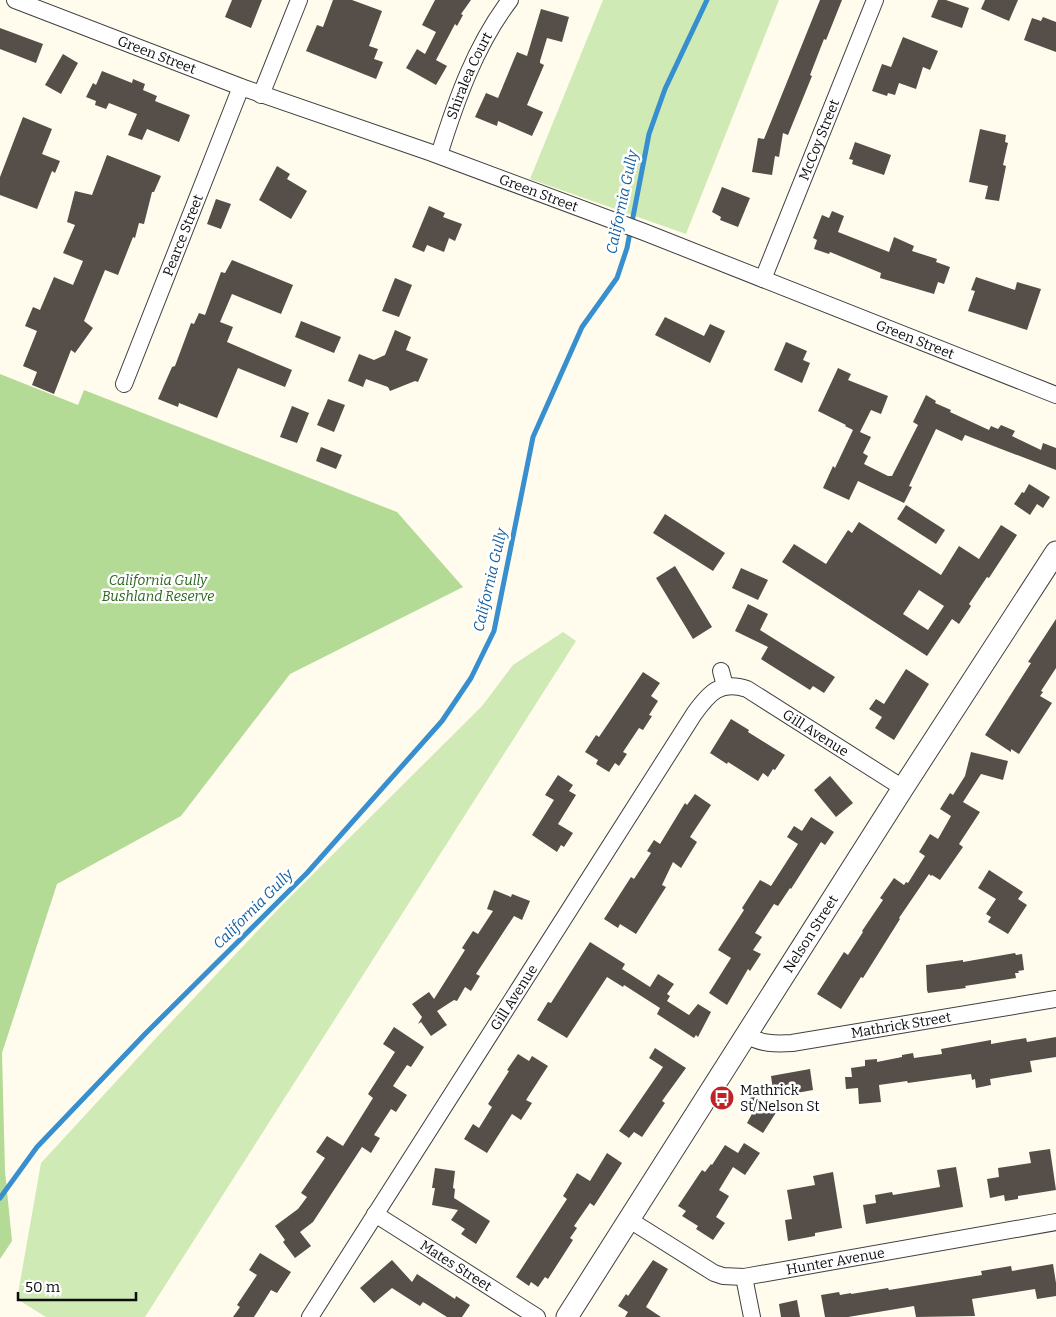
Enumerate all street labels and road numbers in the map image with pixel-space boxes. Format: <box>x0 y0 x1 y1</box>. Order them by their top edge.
street label: Shiralea Court <box>443 29 496 122</box>
street label: Green Street <box>115 32 198 78</box>
street label: McCoy Street <box>795 97 843 183</box>
street label: Green Street <box>497 171 580 216</box>
street label: Pearce Street <box>159 192 207 279</box>
street label: Green Street <box>873 317 957 363</box>
street label: Gill Avenue <box>779 706 852 760</box>
street label: Nelson Street <box>780 892 842 976</box>
street label: Gill Avenue <box>487 962 541 1034</box>
street label: Mathrick Street <box>850 1009 952 1042</box>
street label: Mates Street <box>417 1237 495 1295</box>
street label: Hunter Avenue <box>785 1244 886 1278</box>

